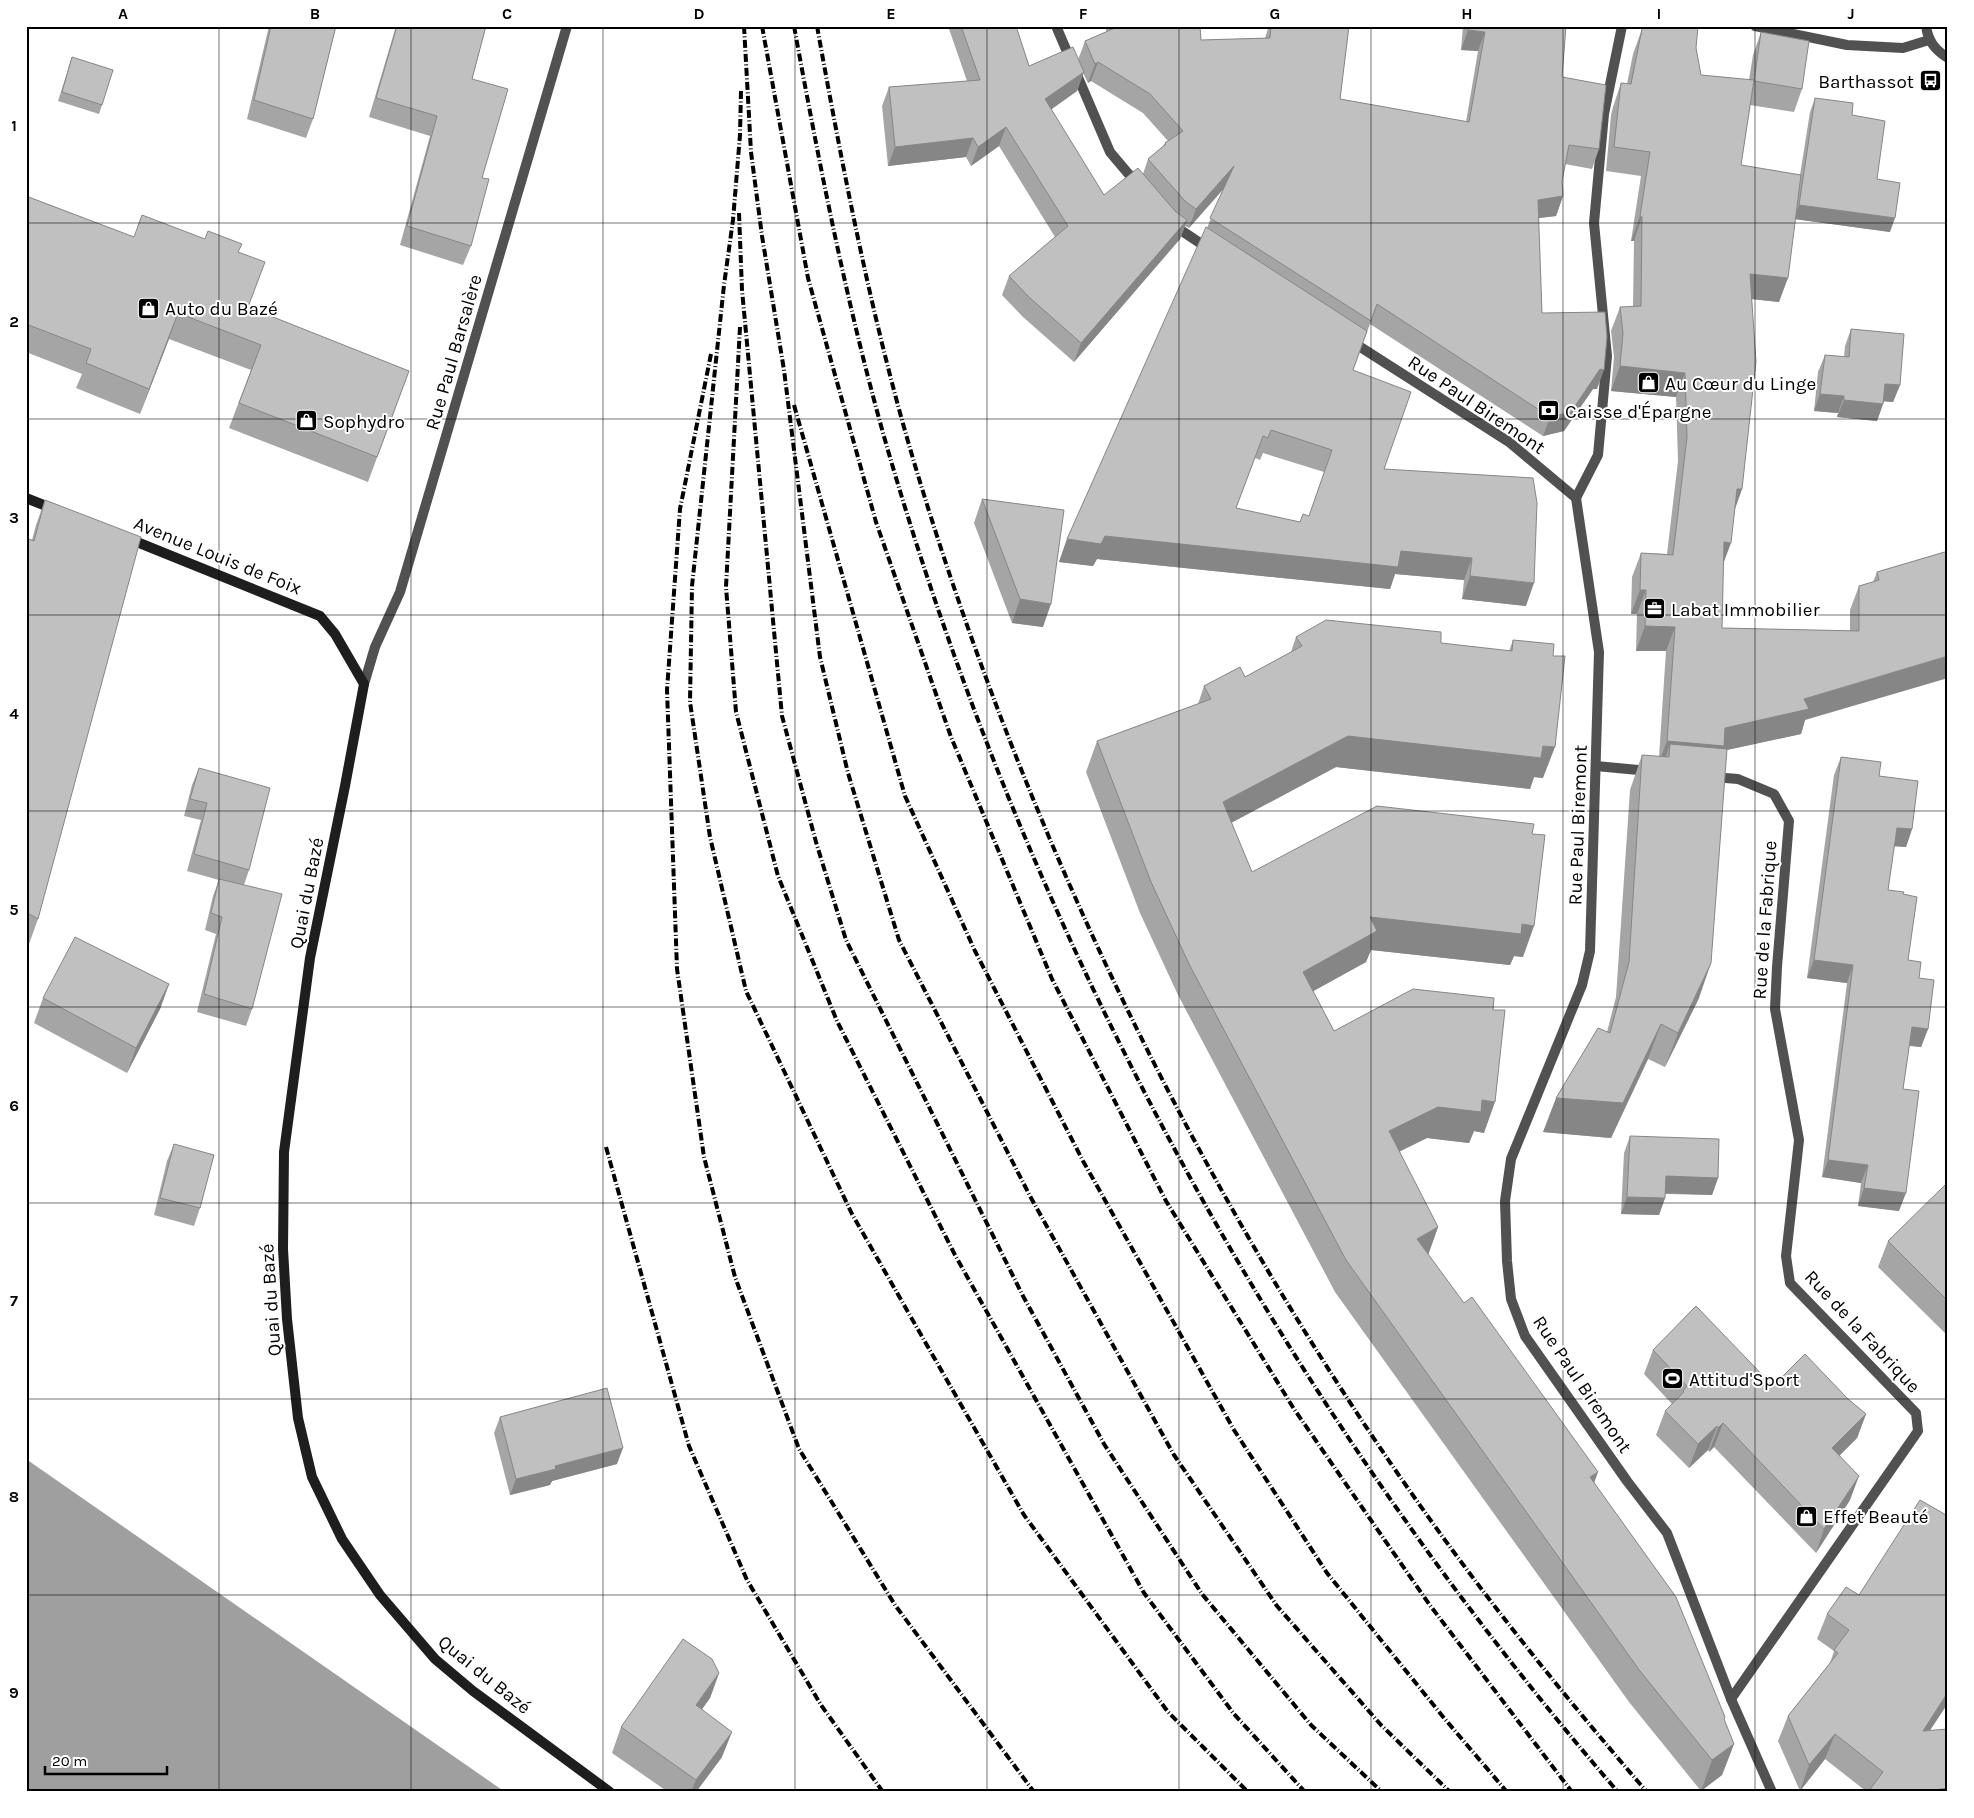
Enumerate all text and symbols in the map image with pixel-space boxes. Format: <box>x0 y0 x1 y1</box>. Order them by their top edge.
text: A <box>118 4 128 23</box>
text: B <box>310 4 320 23</box>
text: C <box>502 4 512 23</box>
text: D <box>694 4 705 23</box>
text: E <box>886 4 896 23</box>
text: F <box>1079 4 1088 23</box>
text: G <box>1270 4 1280 23</box>
text: H <box>1461 4 1473 23</box>
text: I <box>1657 4 1661 23</box>
text: J <box>1847 4 1855 23</box>
bus stop icon: Barthassot <box>1918 69 1942 93</box>
place label: Barthassot <box>1818 71 1914 93</box>
text: 1 <box>11 116 17 135</box>
street label: Rue Paul Barsalère <box>421 272 487 433</box>
shop icon: Auto du Bazé <box>137 296 161 320</box>
place label: Auto du Bazé <box>165 298 278 320</box>
text: 2 <box>9 312 19 331</box>
street label: Rue Paul Biremont <box>1404 351 1549 459</box>
shop icon: Au Cœur du Linge <box>1637 371 1661 395</box>
place label: Au Cœur du Linge <box>1665 373 1816 395</box>
bank icon: Caisse d'Épargne <box>1537 399 1561 423</box>
place label: Caisse d'Épargne <box>1565 400 1712 423</box>
shop icon: Sophydro <box>295 409 319 433</box>
place label: Sophydro <box>323 411 405 433</box>
text: 3 <box>9 508 19 527</box>
street label: Avenue Louis de Foix <box>131 512 305 600</box>
office icon: Labat Immobilier <box>1643 597 1667 621</box>
place label: Labat Immobilier <box>1671 599 1820 621</box>
text: 4 <box>9 704 19 723</box>
street label: Rue Paul Biremont <box>1564 744 1592 906</box>
street label: Quai du Bazé <box>285 836 329 951</box>
street label: Rue de la Fabrique <box>1748 840 1782 1000</box>
text: 5 <box>9 900 19 919</box>
text: 6 <box>9 1096 19 1115</box>
street label: Quai du Bazé <box>256 1243 286 1357</box>
street label: Rue de la Fabrique <box>1800 1266 1925 1397</box>
text: 7 <box>10 1291 18 1310</box>
street label: Rue Paul Biremont <box>1528 1312 1636 1457</box>
sports icon: Attitud'Sport <box>1661 1367 1685 1391</box>
place label: Attitud'Sport <box>1689 1369 1799 1391</box>
text: 8 <box>9 1487 19 1506</box>
shop icon: Effet Beauté <box>1795 1504 1819 1528</box>
place label: Effet Beauté <box>1823 1506 1929 1528</box>
street label: Quai du Bazé <box>434 1631 535 1719</box>
text: 9 <box>9 1683 19 1702</box>
scale bar <box>45 1743 168 1775</box>
text: 20 m <box>52 1752 87 1770</box>

